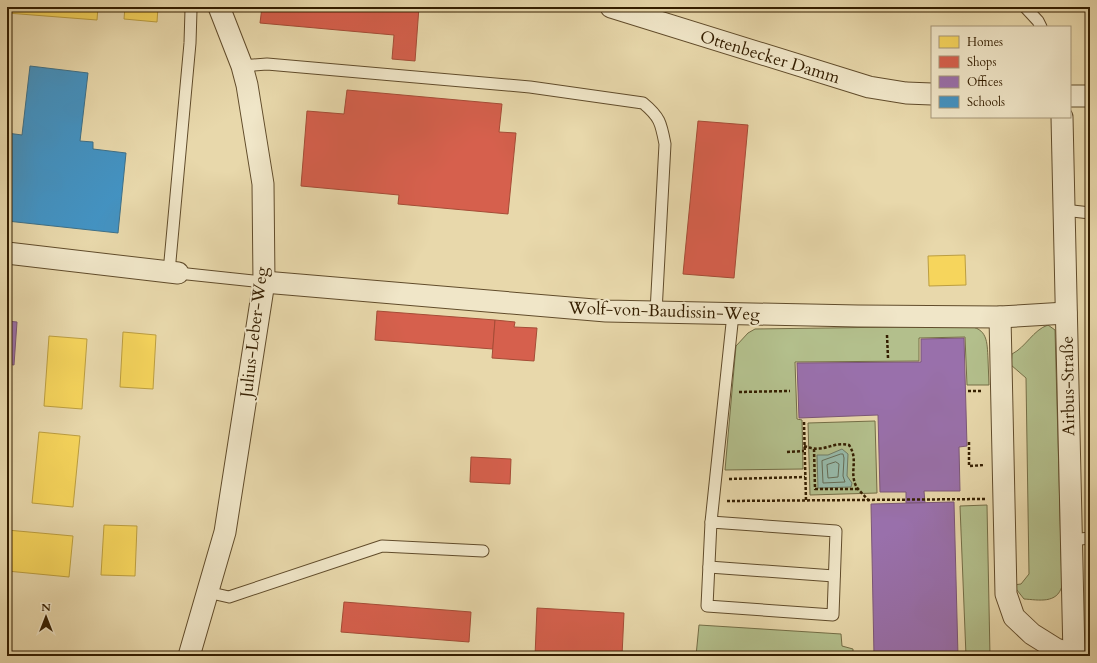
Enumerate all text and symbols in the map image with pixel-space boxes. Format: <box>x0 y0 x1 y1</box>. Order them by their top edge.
street label: Ottenbecker Damm <box>697 25 843 89</box>
legend <box>931 26 1071 118</box>
text: Homes <box>967 34 1003 50</box>
text: Shops <box>967 54 996 70</box>
text: Offices <box>967 74 1003 90</box>
text: Schools <box>967 94 1005 110</box>
street label: Julius-Leber-Weg <box>234 265 273 402</box>
street label: Wolf-von-Baudissin-Weg <box>567 296 761 326</box>
street label: Airbus-Straße <box>1056 336 1080 436</box>
north arrow <box>26 597 66 637</box>
text: N <box>41 600 51 615</box>

